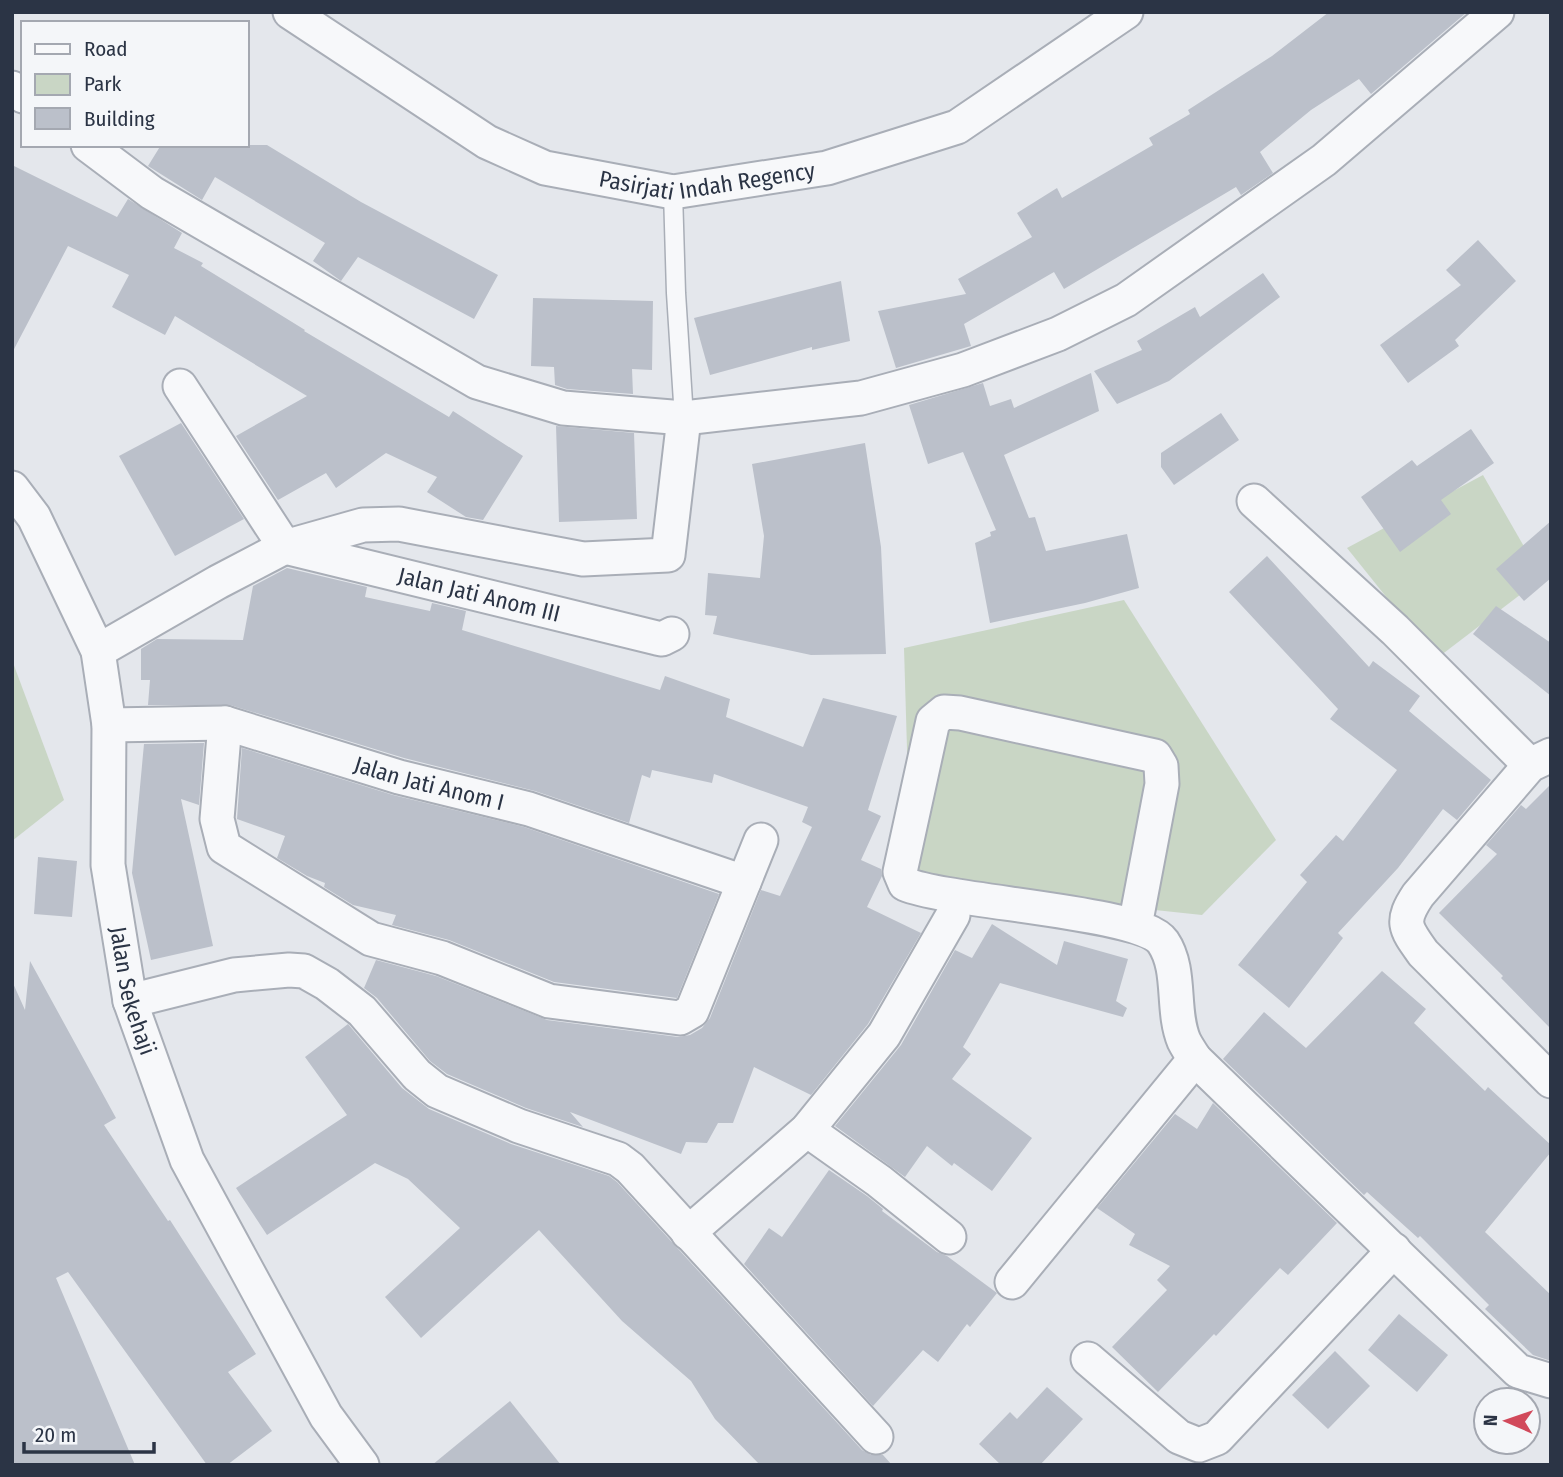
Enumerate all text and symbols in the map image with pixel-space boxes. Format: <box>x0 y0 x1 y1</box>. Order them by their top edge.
legend <box>21 21 248 147</box>
text: Road <box>84 36 128 62</box>
text: Park <box>84 71 122 97</box>
text: Building <box>84 106 155 132</box>
street label: Pasirjati Indah Regency <box>597 156 817 206</box>
street label: Jalan Jati Anom III <box>395 561 563 628</box>
street label: Jalan Jati Anom I <box>351 750 507 816</box>
street label: Jalan Sekehaji <box>104 924 162 1059</box>
north arrow <box>1472 1386 1542 1456</box>
scale bar <box>24 1410 154 1454</box>
text: N <box>1479 1414 1502 1427</box>
text: 20 m <box>35 1422 76 1448</box>

